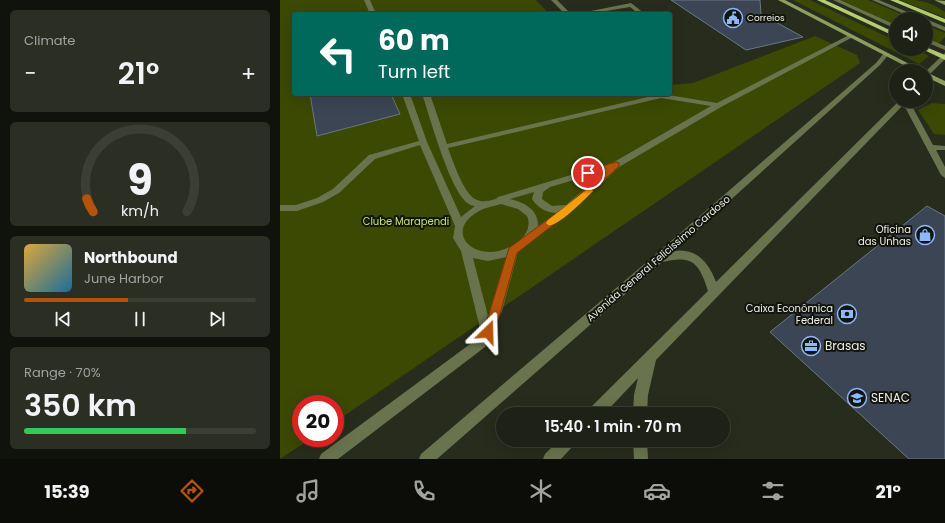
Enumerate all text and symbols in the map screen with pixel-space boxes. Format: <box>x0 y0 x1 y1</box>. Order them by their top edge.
public building icon: Correios <box>722 7 744 29</box>
place label: Correios <box>747 12 785 24</box>
map controls <box>889 12 933 108</box>
button: sound <box>889 12 933 56</box>
text: 60 m <box>378 21 450 60</box>
icon: left <box>312 28 364 80</box>
text: Climate <box>24 31 75 50</box>
text: 21° <box>118 52 159 95</box>
text: − <box>24 58 36 89</box>
text: + <box>241 58 256 89</box>
text: Turn left <box>378 59 450 84</box>
button: search <box>889 64 933 108</box>
text: 9 <box>127 150 153 209</box>
pin <box>571 156 605 190</box>
icon: arrive <box>577 162 599 184</box>
street label: Avenida General Felicíssimo Cardoso <box>583 192 733 325</box>
text: km/h <box>121 200 159 220</box>
park label: Clube Marapendi <box>363 214 449 229</box>
place label: Oficina das Unhas <box>858 222 911 249</box>
shop icon: Oficina das Unhas <box>914 224 936 246</box>
text: Northbound <box>84 247 178 268</box>
text: June Harbor <box>84 269 164 288</box>
place label: Caixa Econômica Federal <box>746 301 833 328</box>
bank icon: Caixa Econômica Federal <box>836 303 858 325</box>
icon: previous <box>52 308 74 330</box>
icon: pause <box>129 308 151 330</box>
icon: next <box>206 308 228 330</box>
position arrow <box>467 311 509 353</box>
office icon: Brasas <box>800 335 822 357</box>
place label: Brasas <box>825 337 866 354</box>
text: Range · 70% <box>24 363 101 382</box>
text: 350 km <box>24 384 137 427</box>
school or university icon: SENAC <box>846 387 868 409</box>
place label: SENAC <box>871 389 910 406</box>
speed limit sign: 20 <box>292 395 344 447</box>
text: 15:40 · 1 min · 70 m <box>544 416 682 437</box>
icon: directions <box>178 477 206 505</box>
icon: music <box>294 477 322 505</box>
icon: phone <box>410 477 438 505</box>
icon: climate <box>527 477 555 505</box>
icon: car <box>643 477 671 505</box>
icon: filters <box>759 477 787 505</box>
text: 15:39 <box>44 479 90 504</box>
text: 21° <box>875 479 901 504</box>

